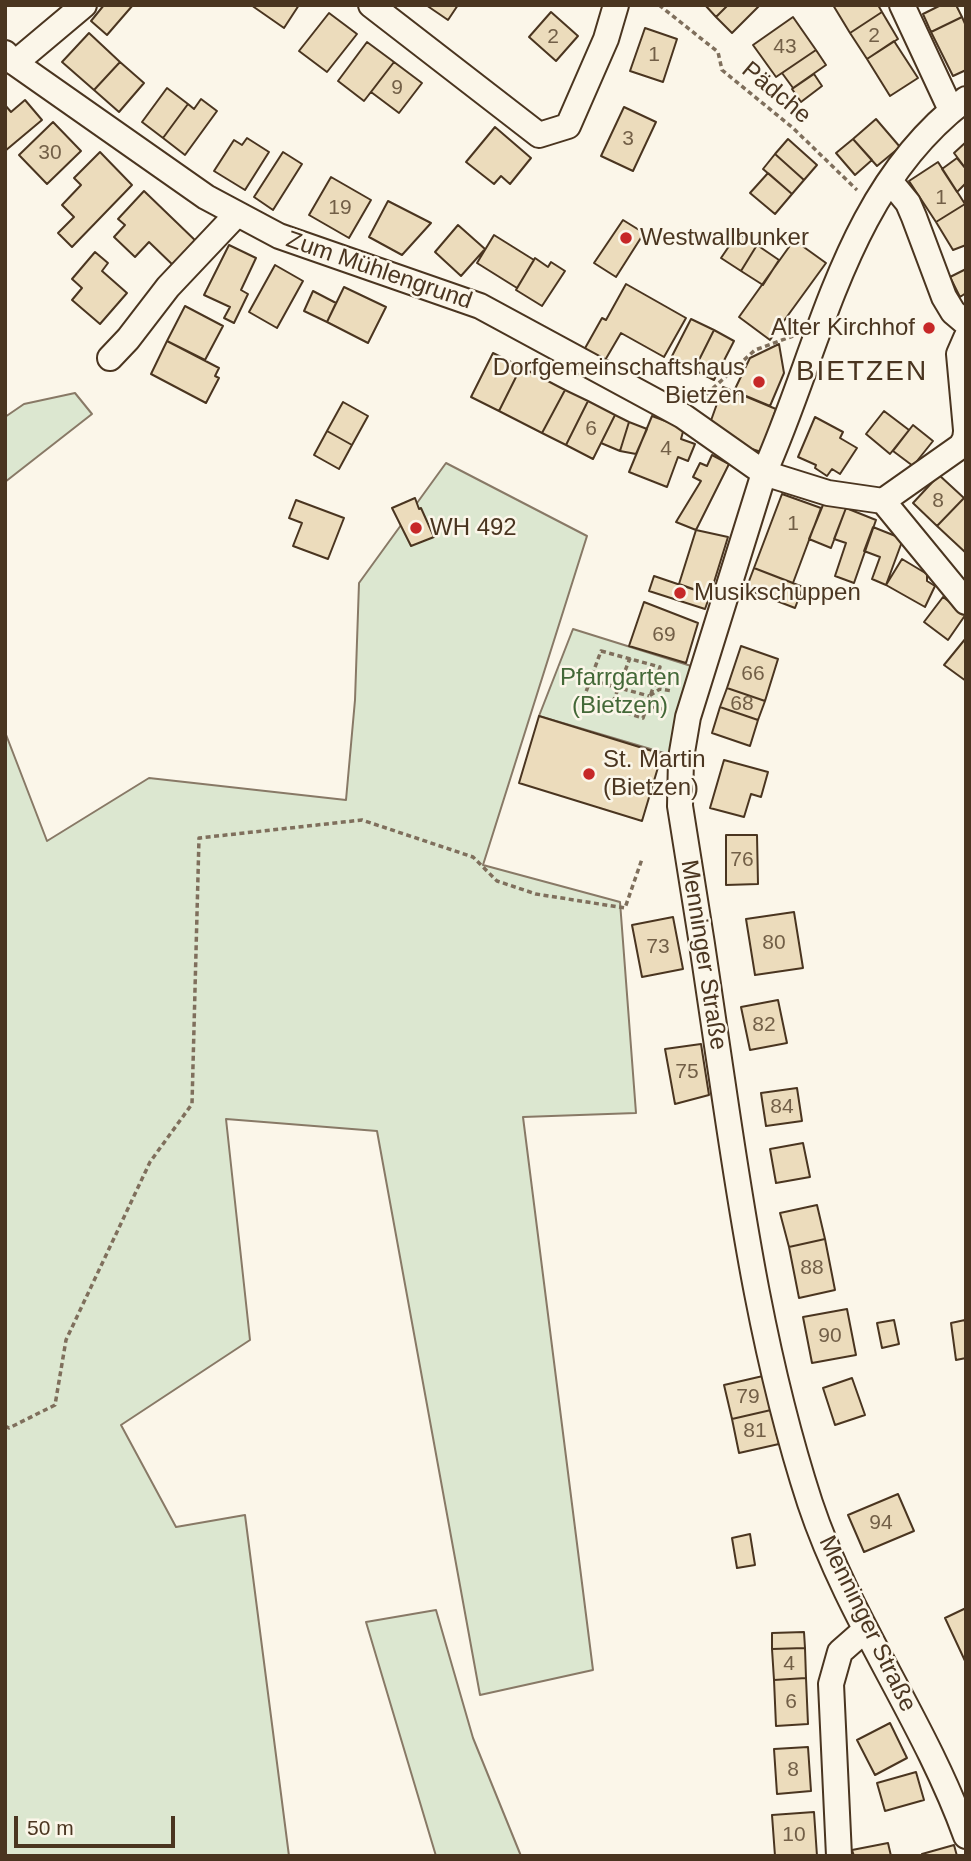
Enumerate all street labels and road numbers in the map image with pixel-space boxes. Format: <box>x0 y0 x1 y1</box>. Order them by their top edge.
street label: Pädche <box>736 56 816 130</box>
street label: Zum Mühlengrund <box>282 226 476 316</box>
street label: Menninger Straße <box>674 858 732 1052</box>
street label: Menninger Straße <box>812 1531 922 1717</box>

